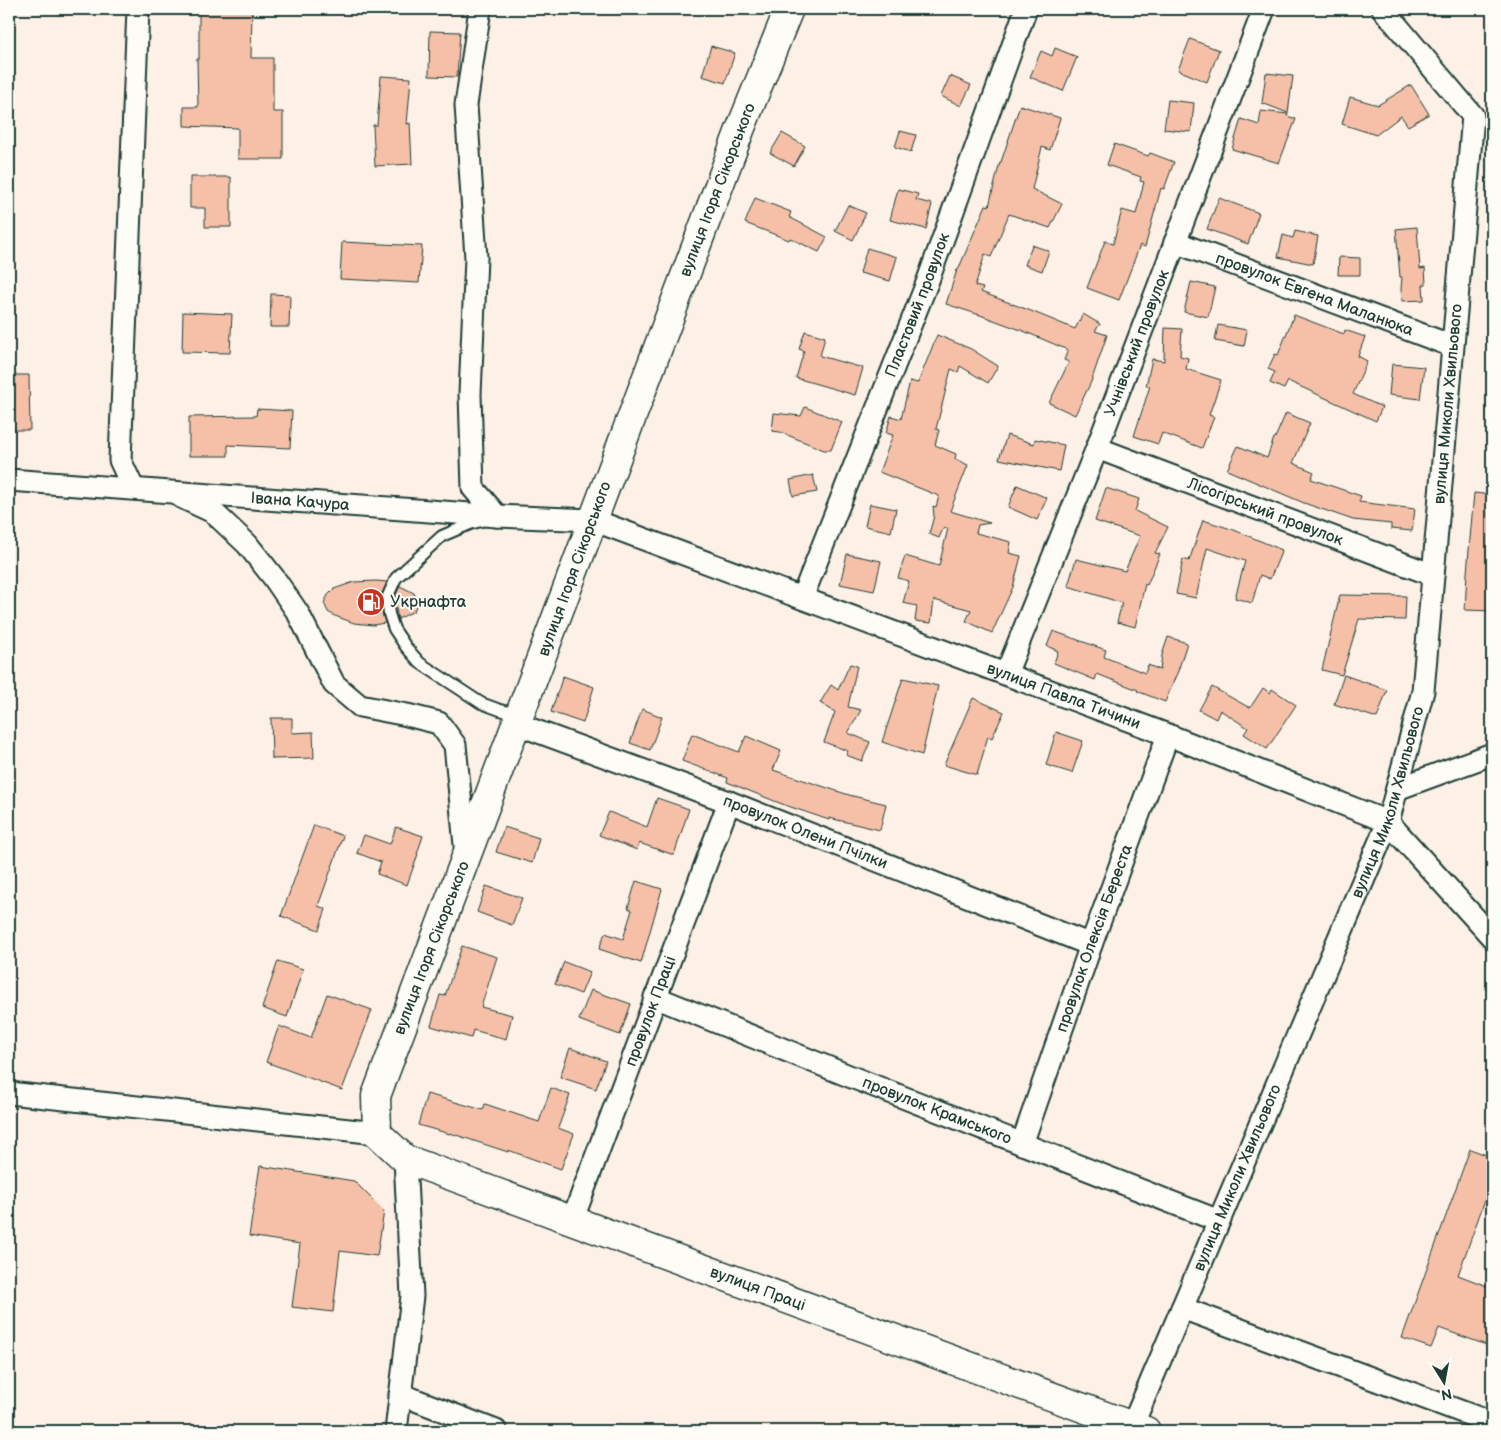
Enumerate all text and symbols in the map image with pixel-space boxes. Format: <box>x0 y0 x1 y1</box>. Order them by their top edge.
street label: вулиця Ігоря Сікорського <box>676 101 760 279</box>
street label: Пластовий провулок <box>881 230 954 380</box>
street label: провулок Евгена Маланюка <box>1213 249 1416 340</box>
street label: Учнівський провулок <box>1100 267 1174 419</box>
street label: вулиця Миколи Хвильового <box>1430 303 1466 505</box>
street label: Лісогірський провулок <box>1184 473 1346 550</box>
street label: вулиця Ігоря Сікорського <box>535 479 615 659</box>
street label: Івана Качура <box>250 488 351 515</box>
fuel station icon: Укрнафта <box>356 587 386 617</box>
place label: Укрнафта <box>390 593 467 612</box>
street label: вулиця Павла Тичини <box>984 659 1143 733</box>
street label: вулиця Миколи Хвильового <box>1347 705 1428 901</box>
street label: провулок Олени Пчілки <box>721 791 890 873</box>
street label: провулок Олексія Береста <box>1052 841 1137 1035</box>
street label: вулиця Ігоря Сікорського <box>390 859 474 1037</box>
street label: провулок Праці <box>621 953 680 1069</box>
street label: провулок Крамського <box>860 1073 1014 1148</box>
street label: вулиця Миколи Хвильового <box>1189 1082 1285 1274</box>
street label: вулиця Праці <box>708 1262 808 1315</box>
north arrow <box>1418 1358 1468 1408</box>
text: N <box>1440 1385 1453 1404</box>

